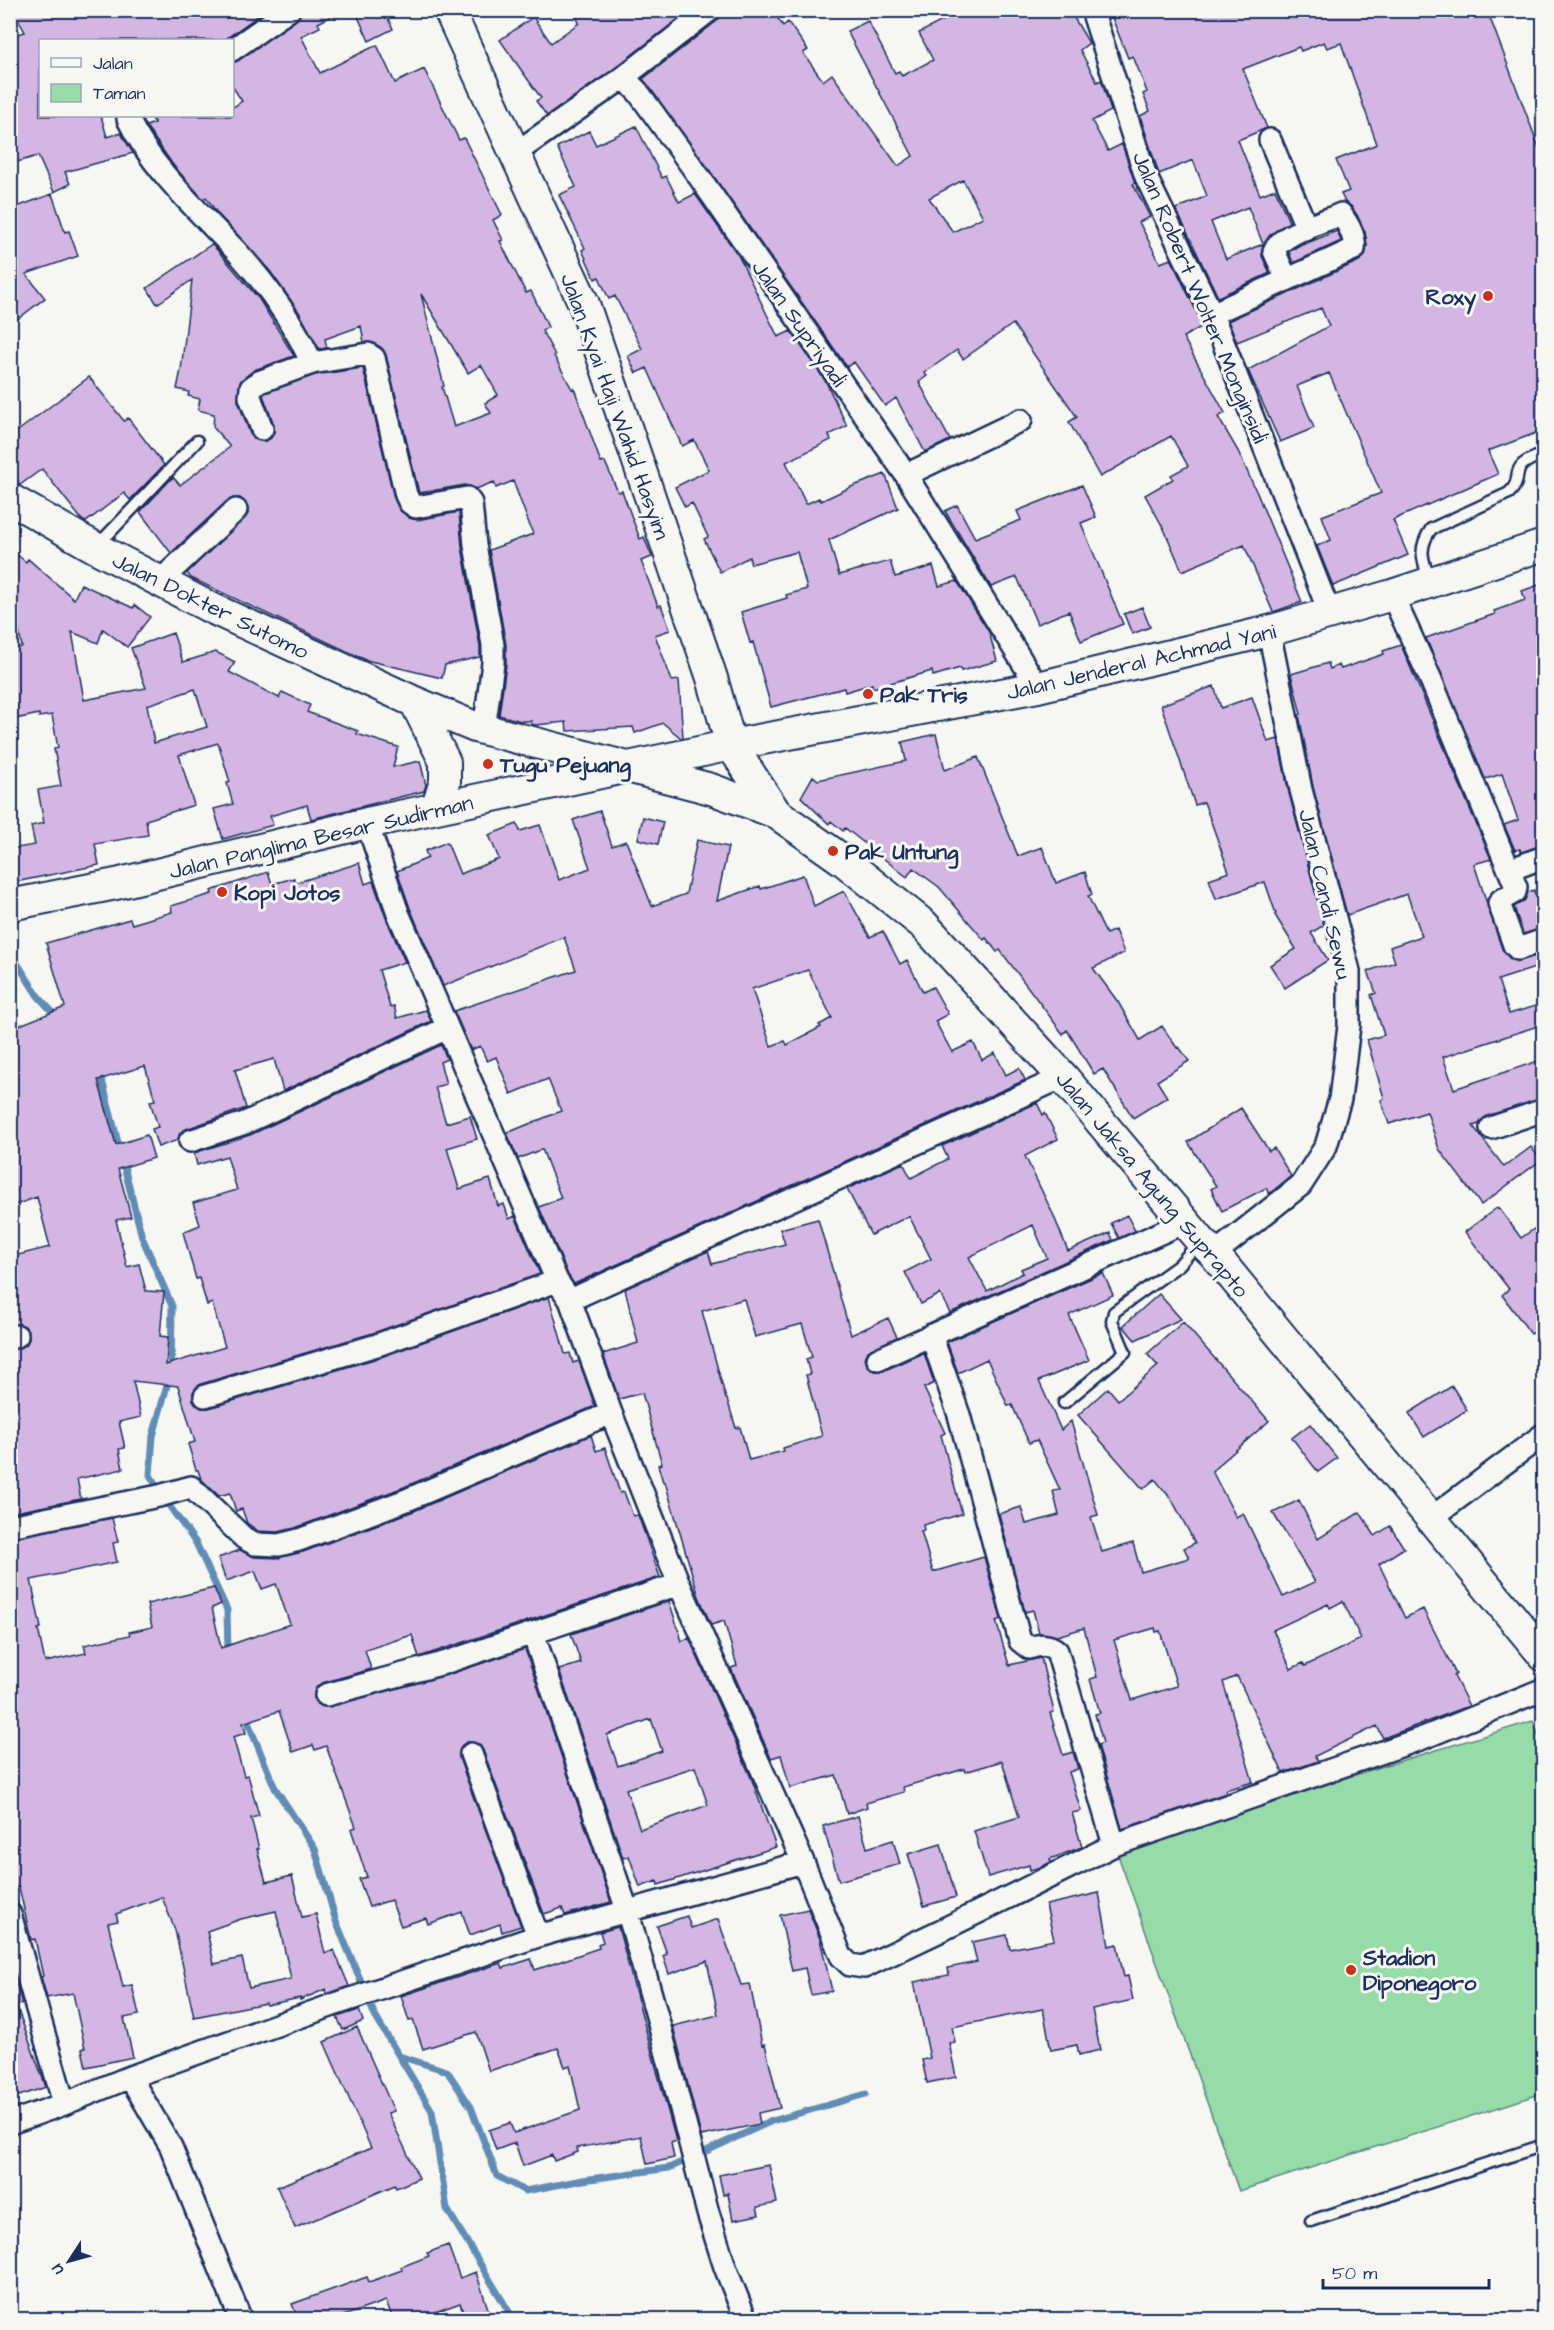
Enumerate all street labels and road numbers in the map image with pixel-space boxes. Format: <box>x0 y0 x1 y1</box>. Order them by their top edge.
street label: Jalan Robert Wolter Monginsidi <box>1123 147 1275 449</box>
street label: Jalan Supriyadi <box>743 254 854 394</box>
street label: Jalan Kyai Haji Wahid Hasyim <box>551 269 677 544</box>
street label: Jalan Dokter Sutomo <box>107 545 314 668</box>
street label: Jalan Jenderal Achmad Yani <box>1004 616 1279 709</box>
street label: Jalan Panglima Besar Sudirman <box>166 787 477 889</box>
street label: Jalan Candi Sewu <box>1290 806 1359 982</box>
street label: Jalan Jaksa Agung Suprapto <box>1047 1065 1256 1306</box>

